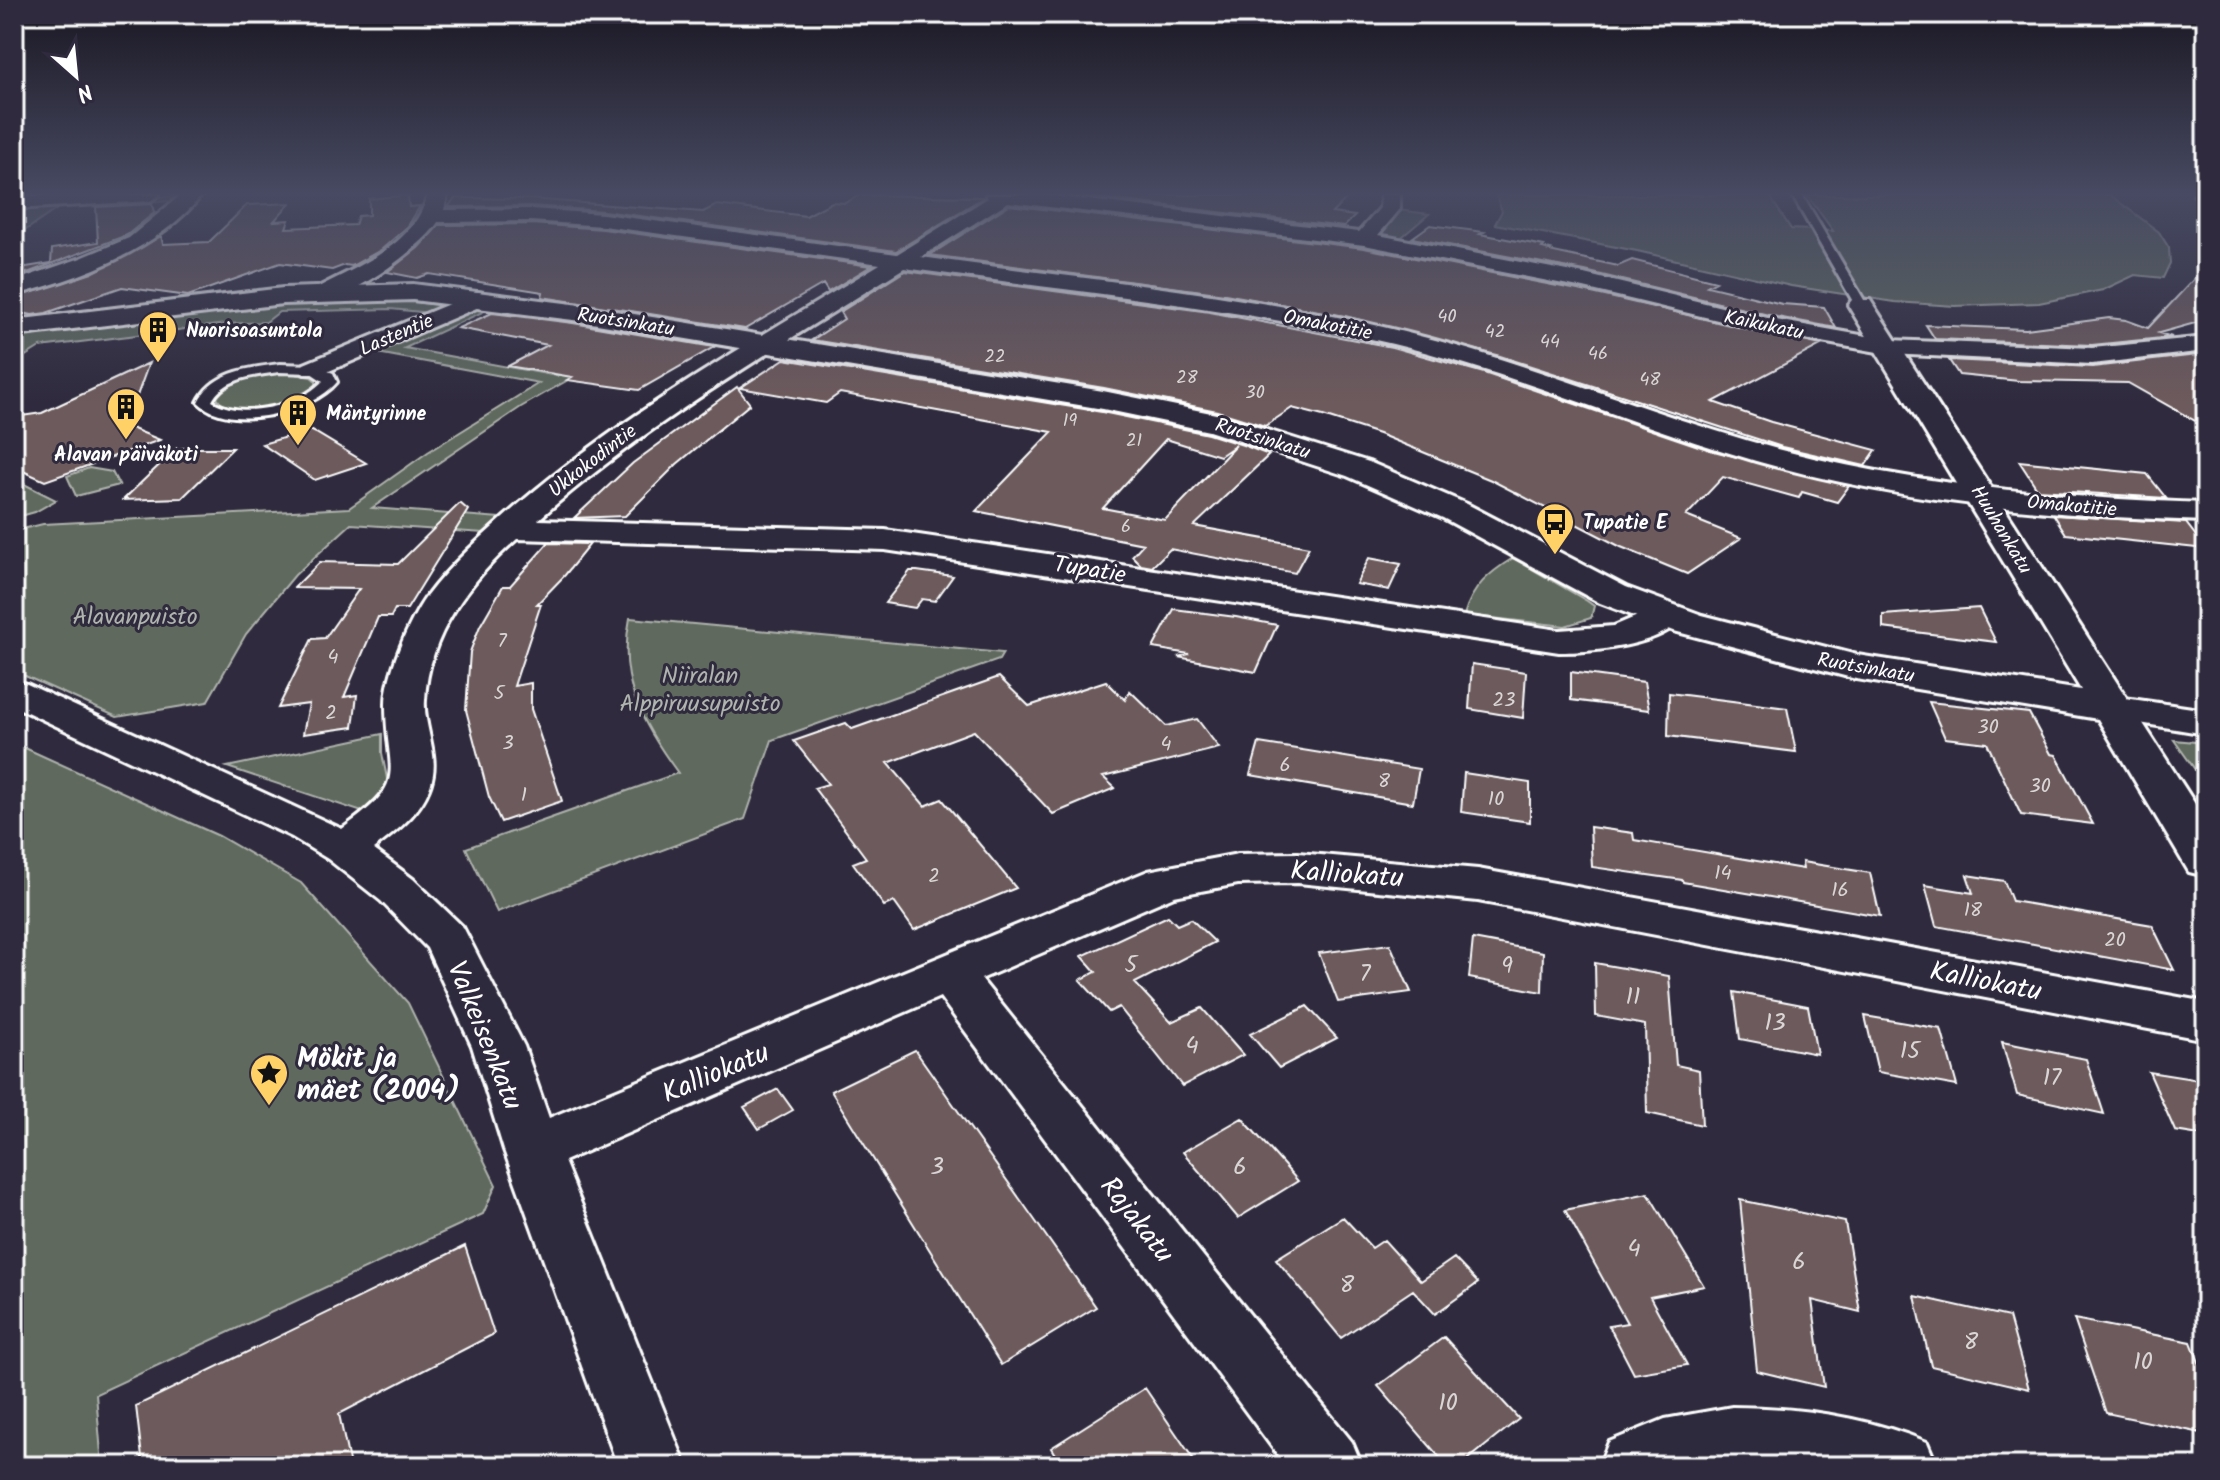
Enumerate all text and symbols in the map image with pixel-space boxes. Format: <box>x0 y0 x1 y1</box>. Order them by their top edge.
north arrow <box>36 36 116 116</box>
text: N <box>70 73 98 110</box>
street label: Ruotsinkatu <box>575 299 677 347</box>
street label: Omakotitie <box>1280 302 1375 350</box>
street label: Kaikukatu <box>1721 302 1807 350</box>
house number: 40 <box>1438 303 1456 332</box>
street label: Lastentie <box>355 306 439 366</box>
building icon: Nuorisoasuntola <box>137 309 179 364</box>
place label: Nuorisoasuntola <box>186 316 322 348</box>
house number: 42 <box>1485 318 1505 347</box>
house number: 44 <box>1540 328 1560 357</box>
house number: 46 <box>1588 340 1608 369</box>
house number: 22 <box>985 343 1005 372</box>
house number: 28 <box>1176 364 1198 393</box>
house number: 48 <box>1640 366 1661 395</box>
house number: 30 <box>1245 379 1265 408</box>
building icon: Alavan päiväkoti <box>105 386 147 441</box>
building icon: Mäntyrinne <box>277 392 319 447</box>
place label: Mäntyrinne <box>326 399 427 431</box>
house number: 19 <box>1063 407 1077 436</box>
street label: Ruotsinkatu <box>1211 410 1314 470</box>
street label: Ukkokodintie <box>542 417 645 507</box>
house number: 21 <box>1126 427 1142 456</box>
place label: Alavan päiväkoti <box>54 440 199 472</box>
street label: Huuhankatu <box>1961 479 2040 581</box>
street label: Omakotitie <box>2026 487 2118 527</box>
bus stop icon: Tupatie E <box>1534 501 1576 556</box>
place label: Tupatie E <box>1583 508 1668 540</box>
house number: 6 <box>1121 513 1131 542</box>
street label: Tupatie <box>1051 546 1129 595</box>
park label: Alavanpuisto <box>72 598 198 637</box>
house number: 7 <box>497 626 507 658</box>
house number: 4 <box>327 642 339 674</box>
street label: Ruotsinkatu <box>1815 645 1917 693</box>
park label: Niiralan Alppiruusupuisto <box>619 657 781 724</box>
house number: 5 <box>494 678 506 710</box>
house number: 23 <box>1492 685 1516 717</box>
house number: 2 <box>325 698 337 730</box>
house number: 30 <box>1977 712 1999 744</box>
house number: 3 <box>502 728 514 760</box>
house number: 4 <box>1160 729 1172 761</box>
house number: 6 <box>1279 750 1291 782</box>
house number: 8 <box>1378 766 1391 798</box>
house number: 30 <box>2029 771 2051 803</box>
house number: 1 <box>521 780 527 812</box>
house number: 10 <box>1488 784 1504 816</box>
street label: Kalliokatu <box>1289 849 1405 902</box>
house number: 14 <box>1714 858 1732 890</box>
house number: 2 <box>928 861 940 893</box>
house number: 16 <box>1831 875 1849 907</box>
house number: 18 <box>1964 895 1983 927</box>
house number: 20 <box>2104 925 2126 957</box>
house number: 5 <box>1125 946 1140 985</box>
house number: 9 <box>1501 947 1513 986</box>
street label: Kalliokatu <box>1926 950 2045 1015</box>
street label: Valkeisenkatu <box>433 955 534 1117</box>
house number: 7 <box>1359 955 1371 994</box>
house number: 11 <box>1625 978 1641 1017</box>
house number: 13 <box>1764 1004 1786 1043</box>
house number: 4 <box>1185 1027 1199 1066</box>
street label: Kalliokatu <box>655 1031 777 1117</box>
house number: 15 <box>1900 1032 1922 1071</box>
place label: Mökit ja mäet (2004) <box>297 1037 460 1114</box>
place icon: Mökit ja mäet (2004) <box>248 1052 290 1107</box>
house number: 17 <box>2043 1059 2062 1098</box>
house number: 3 <box>930 1148 944 1187</box>
house number: 6 <box>1233 1148 1247 1187</box>
street label: Rajakatu <box>1087 1167 1185 1274</box>
house number: 4 <box>1627 1230 1641 1269</box>
house number: 6 <box>1792 1243 1806 1282</box>
house number: 8 <box>1340 1266 1355 1305</box>
house number: 8 <box>1964 1323 1979 1362</box>
house number: 10 <box>2133 1343 2153 1382</box>
house number: 10 <box>1438 1384 1458 1423</box>

